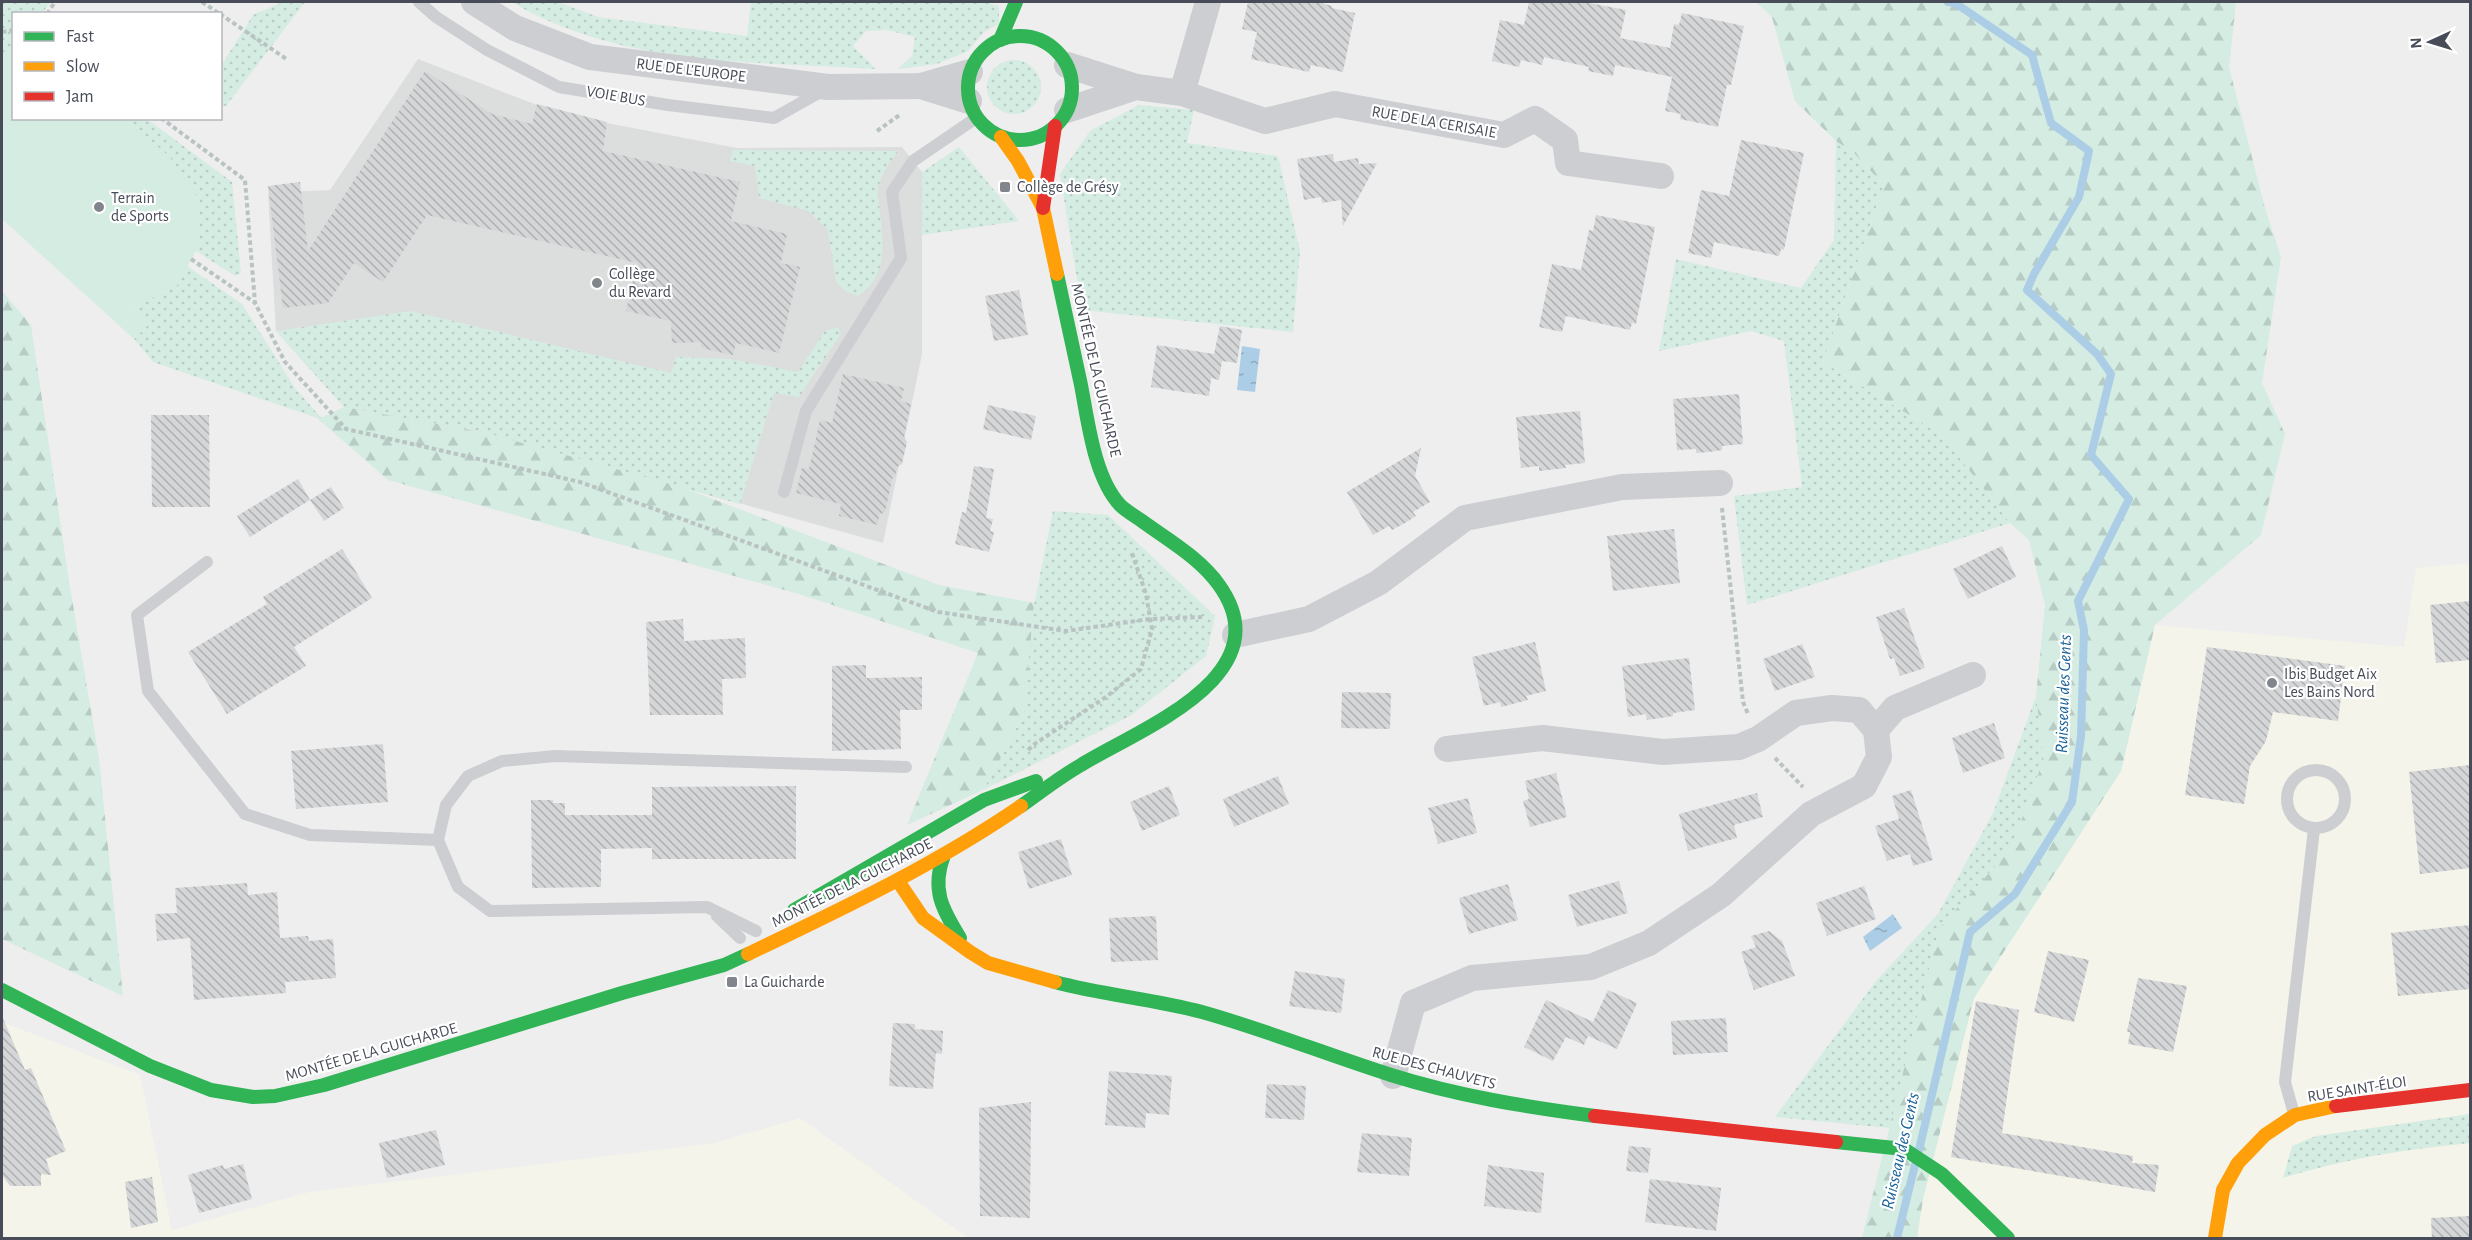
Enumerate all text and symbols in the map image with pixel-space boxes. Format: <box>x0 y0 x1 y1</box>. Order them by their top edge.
legend <box>12 12 222 120</box>
north arrow <box>2400 12 2460 72</box>
text: Fast <box>66 28 94 46</box>
text: N <box>2408 37 2424 49</box>
street label: RUE DE L'EUROPE <box>635 55 747 85</box>
text: Slow <box>66 58 99 76</box>
street label: VOIE BUS <box>585 83 647 109</box>
text: Jam <box>66 88 94 106</box>
street label: RUE DE LA CERISAIE <box>1370 103 1498 141</box>
place label: Collège de Grésy <box>1017 179 1119 196</box>
marker: Collège de Grésy <box>998 180 1012 194</box>
place label: Terrain de Sports <box>111 190 169 224</box>
marker: Terrain de Sports <box>92 200 106 214</box>
place label: Collège du Revard <box>609 266 671 300</box>
marker: Collège du Revard <box>590 276 604 290</box>
street label: MONTÉE DE LA GUICHARDE <box>1068 281 1126 459</box>
water label: Ruisseau des Gents <box>2053 634 2075 754</box>
place label: Ibis Budget Aix Les Bains Nord <box>2284 666 2377 700</box>
marker: Ibis Budget Aix Les Bains Nord <box>2265 676 2279 690</box>
street label: MONTÉE DE LA GUICHARDE <box>768 834 935 930</box>
place label: La Guicharde <box>744 974 825 990</box>
marker: La Guicharde <box>725 975 739 989</box>
street label: MONTÉE DE LA GUICHARDE <box>283 1018 459 1084</box>
street label: RUE DES CHAUVETS <box>1370 1044 1498 1092</box>
street label: RUE SAINT-ÉLOI <box>2306 1071 2408 1105</box>
water label: Ruisseau des Gents <box>1879 1091 1923 1211</box>

